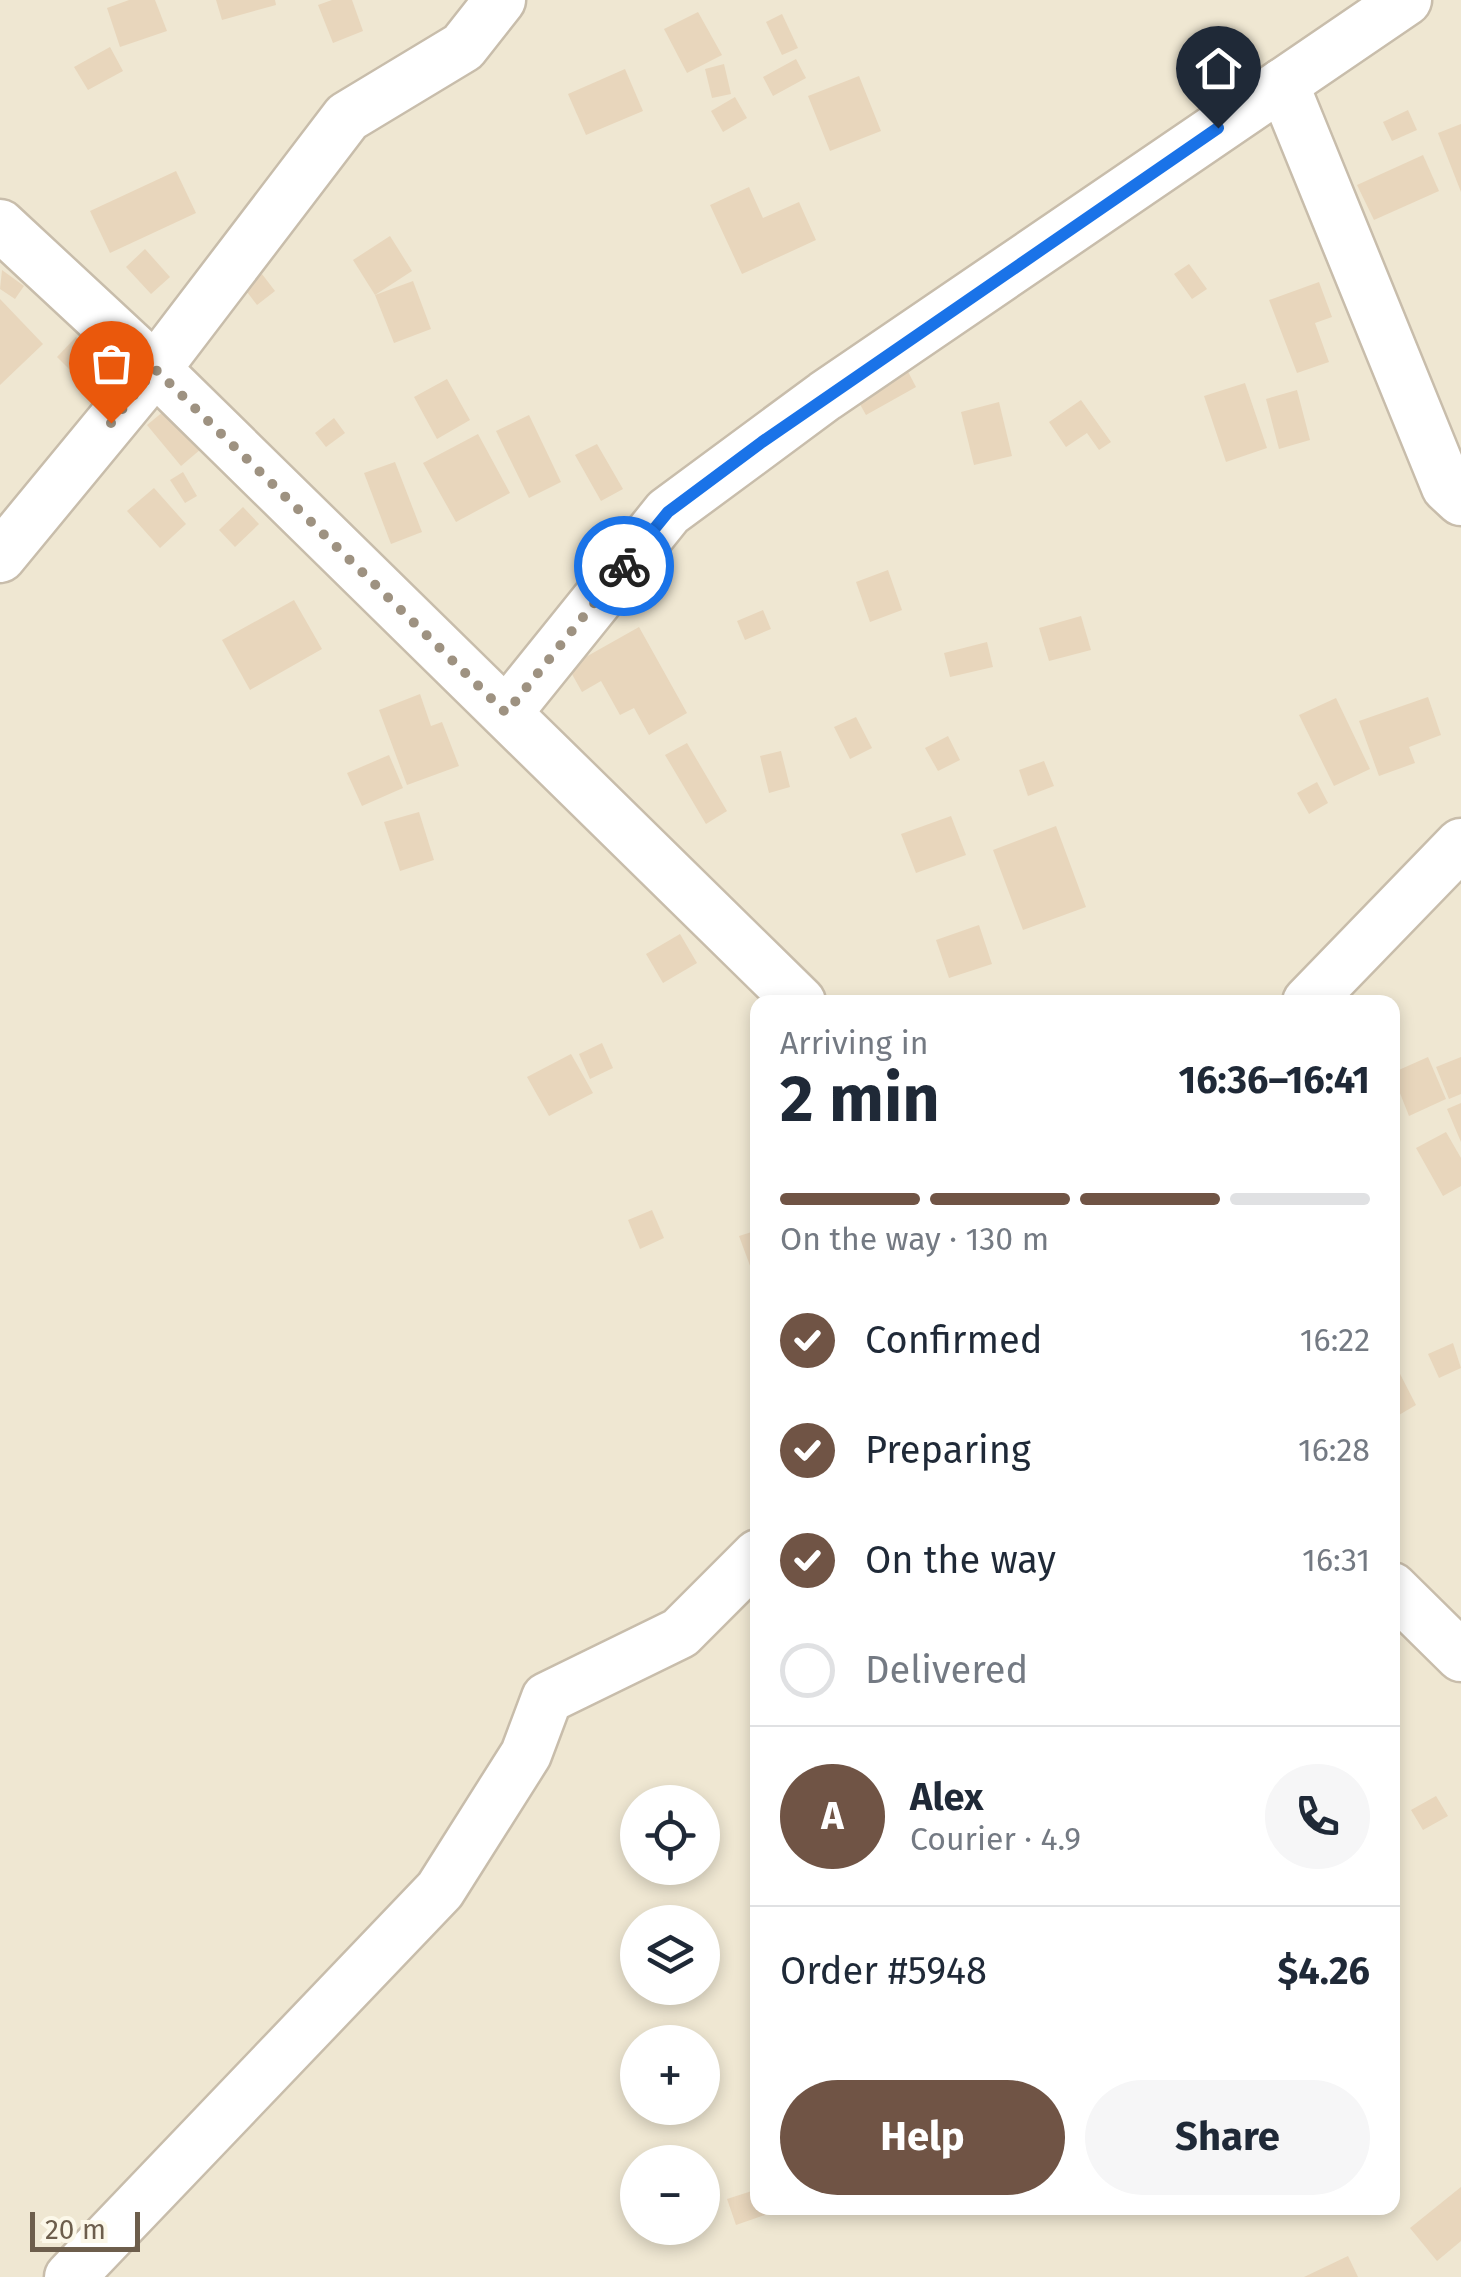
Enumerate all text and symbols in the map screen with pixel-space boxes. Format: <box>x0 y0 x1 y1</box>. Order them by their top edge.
pin <box>1176 26 1261 129</box>
icon: home <box>1191 41 1246 96</box>
pin <box>69 321 154 424</box>
icon: bag <box>84 336 139 391</box>
courier <box>574 516 674 616</box>
icon: bike <box>597 539 652 594</box>
text: Arriving in <box>780 1024 928 1062</box>
text: 16:36–16:41 <box>1179 1057 1370 1103</box>
text: 2 min <box>780 1060 940 1138</box>
text: On the way · 130 m <box>780 1220 1049 1258</box>
icon: check <box>780 1313 835 1368</box>
text: Confirmed <box>865 1317 1043 1363</box>
text: 16:22 <box>1300 1321 1370 1359</box>
icon: check <box>780 1423 835 1478</box>
text: Preparing <box>865 1427 1031 1473</box>
text: 16:28 <box>1298 1431 1370 1469</box>
icon: check <box>780 1533 835 1588</box>
text: On the way <box>865 1537 1056 1583</box>
text: 16:31 <box>1302 1541 1370 1579</box>
text: Delivered <box>865 1647 1028 1693</box>
button: phone <box>1265 1764 1370 1869</box>
text: Alex <box>910 1774 983 1820</box>
map controls <box>620 1785 720 2245</box>
button: locate <box>620 1785 720 1885</box>
text: A <box>821 1793 844 1839</box>
text: Courier · 4.9 <box>910 1820 1081 1858</box>
button: layers <box>620 1905 720 2005</box>
text: Order #5948 <box>780 1948 987 1994</box>
text: $4.26 <box>1277 1948 1370 1994</box>
button: + <box>620 2025 720 2125</box>
button: Help <box>780 2080 1065 2195</box>
button: Share <box>1085 2080 1370 2195</box>
button: − <box>620 2145 720 2245</box>
scale bar <box>30 2207 140 2252</box>
text: 20 m <box>45 2213 106 2246</box>

